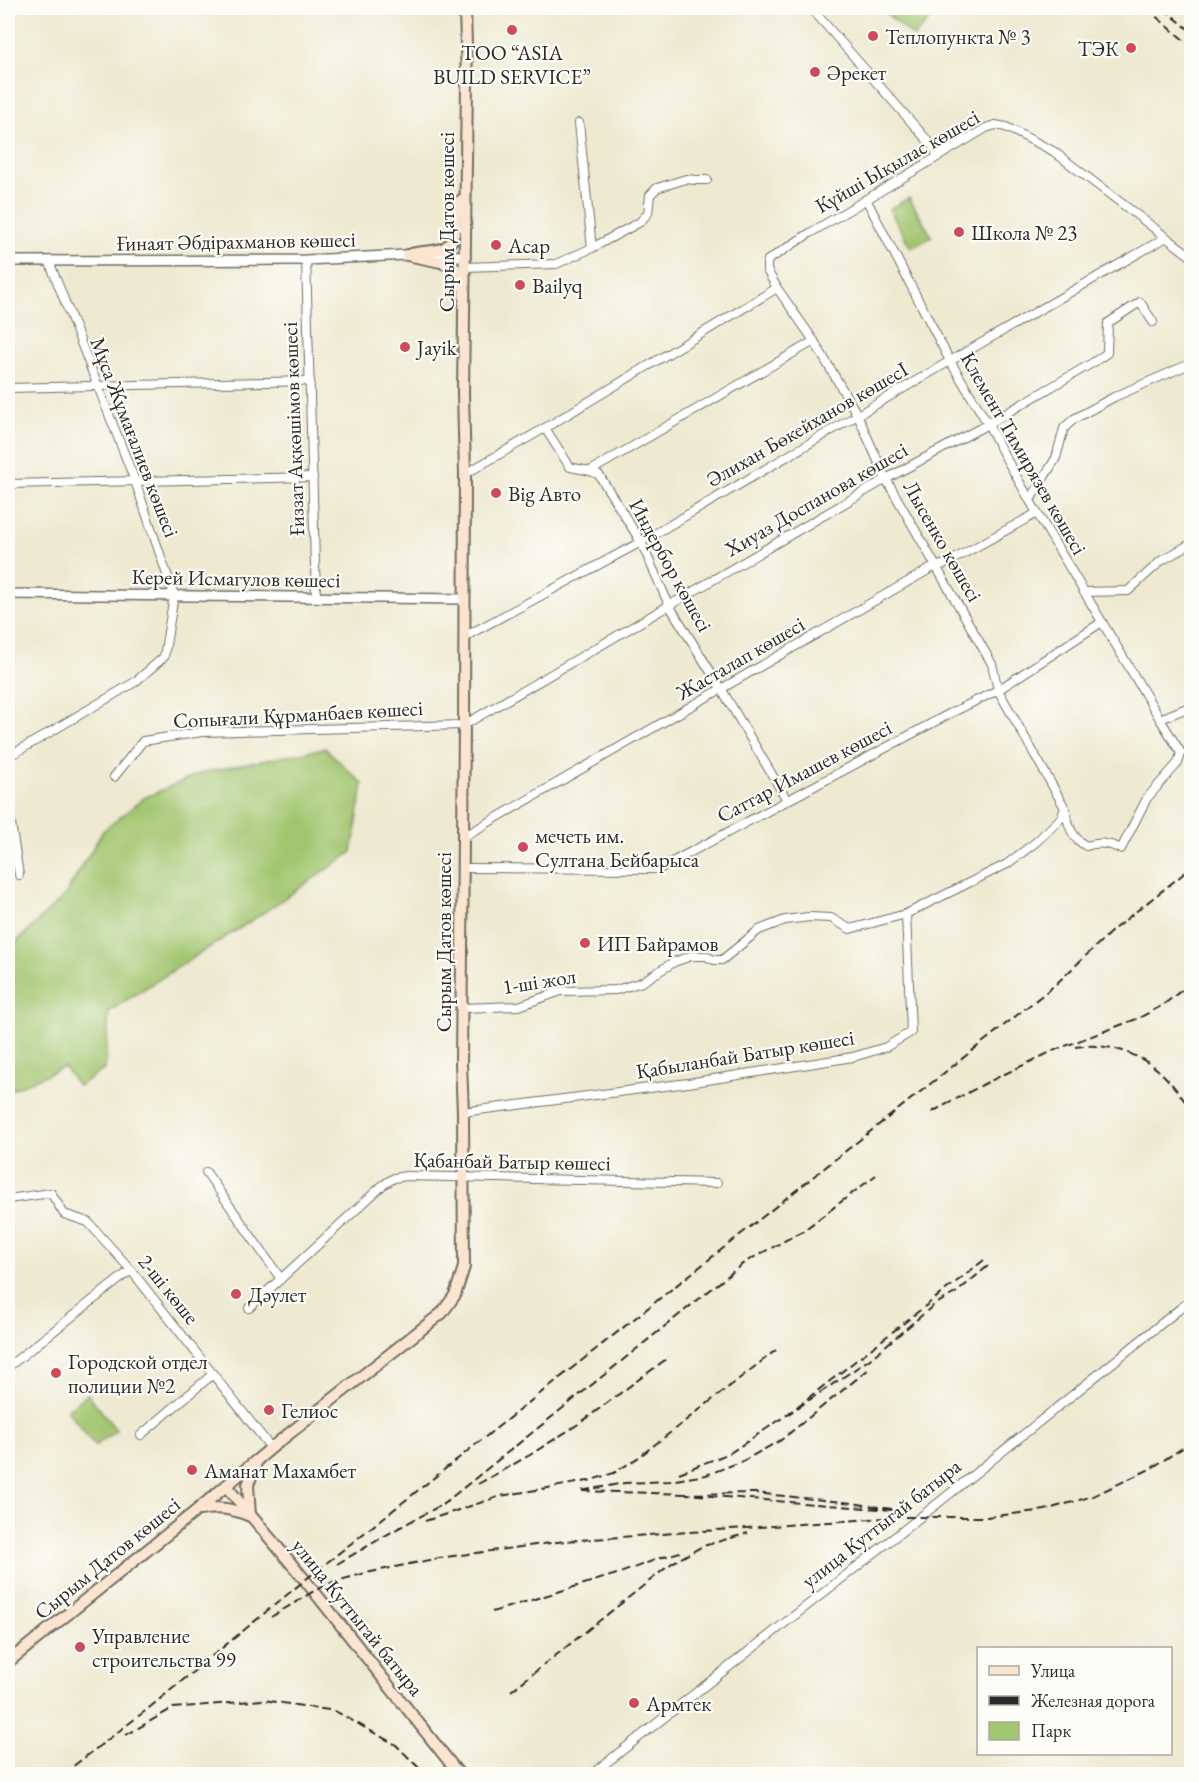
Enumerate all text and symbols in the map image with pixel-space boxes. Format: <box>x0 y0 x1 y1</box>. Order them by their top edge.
marker: TOO “ASIA BUILD SERVICE” <box>505 23 519 37</box>
place label: Теплопункта № 3 <box>885 23 1031 50</box>
marker: Теплопункта № 3 <box>866 29 880 43</box>
place label: ТЭК <box>1077 35 1119 62</box>
place label: TOO “ASIA BUILD SERVICE” <box>433 39 591 90</box>
marker: ТЭК <box>1124 41 1138 55</box>
place label: Әрекет <box>827 59 887 86</box>
marker: Әрекет <box>808 65 822 79</box>
street label: Күйші Ықылас көшесі <box>810 103 984 219</box>
street label: Сырым Датов көшесі <box>433 132 460 312</box>
place label: Школа № 23 <box>971 219 1077 246</box>
street label: Ғинаят Әбдірахманов көшесі <box>116 225 356 257</box>
marker: Школа № 23 <box>952 225 966 239</box>
place label: Асар <box>507 232 550 259</box>
marker: Асар <box>489 238 503 252</box>
place label: Bailyq <box>532 272 583 299</box>
marker: Bailyq <box>513 278 527 292</box>
street label: Ғиззат Ақкөшімов көшесi <box>276 322 310 536</box>
street label: Мұса Жұмағалиев көшесі <box>84 333 186 541</box>
place label: Jayik <box>415 334 458 361</box>
marker: Jayik <box>398 340 412 354</box>
street label: Клемент Тимирязев көшесі <box>955 347 1093 559</box>
street label: Әлихан Бөкейханов көшесI <box>701 355 913 493</box>
street label: Хиуаз Доспанова көшесі <box>719 436 912 563</box>
street label: Лысенко көшесі <box>897 476 989 606</box>
place label: Big Авто <box>508 480 581 507</box>
marker: Big Авто <box>489 486 503 500</box>
street label: Индербор көшесі <box>623 494 719 636</box>
street label: Керей Исмагулов көшесі <box>131 563 341 593</box>
street label: Жасталап көшесі <box>670 610 809 706</box>
street label: Сопығали Құрманбаев көшесі <box>172 694 424 734</box>
street label: Саттар Имашев көшесі <box>712 713 896 829</box>
place label: мечеть им. Султана Бейбарыса <box>535 822 700 873</box>
marker: мечеть им. Султана Бейбарыса <box>516 840 530 854</box>
street label: Сырым Датов көшесі <box>430 852 457 1032</box>
place label: ИП Байрамов <box>597 930 719 957</box>
marker: ИП Байрамов <box>578 936 592 950</box>
street label: 1-ші жол <box>500 962 578 1000</box>
street label: Қабыланбай Батыр көшесі <box>634 1023 856 1085</box>
street label: Қабанбай Батыр көшесі <box>413 1146 611 1176</box>
street label: 2-ші көше <box>133 1248 205 1330</box>
place label: Дәулет <box>248 1281 307 1308</box>
marker: Дәулет <box>229 1287 243 1301</box>
place label: Городской отдел полиции №2 <box>68 1348 208 1399</box>
marker: Городской отдел полиции №2 <box>49 1366 63 1380</box>
place label: Гелиос <box>281 1397 338 1424</box>
marker: Гелиос <box>262 1403 276 1417</box>
street label: улица Куттыгай батыра <box>796 1452 967 1594</box>
place label: Аманат Махамбет <box>203 1457 356 1484</box>
marker: Аманат Махамбет <box>185 1463 199 1477</box>
street label: Сырым Датов көшесі <box>28 1491 186 1625</box>
street label: улица Куттыгай батыра <box>286 1533 430 1702</box>
place label: Управление строительства 99 <box>91 1622 236 1673</box>
marker: Управление строительства 99 <box>73 1640 87 1654</box>
legend <box>977 1647 1172 1755</box>
text: Улица <box>1030 1659 1076 1682</box>
text: Железная дорога <box>1030 1689 1156 1712</box>
place label: Армтек <box>645 1690 711 1717</box>
marker: Армтек <box>627 1696 641 1710</box>
text: Парк <box>1031 1719 1071 1742</box>

